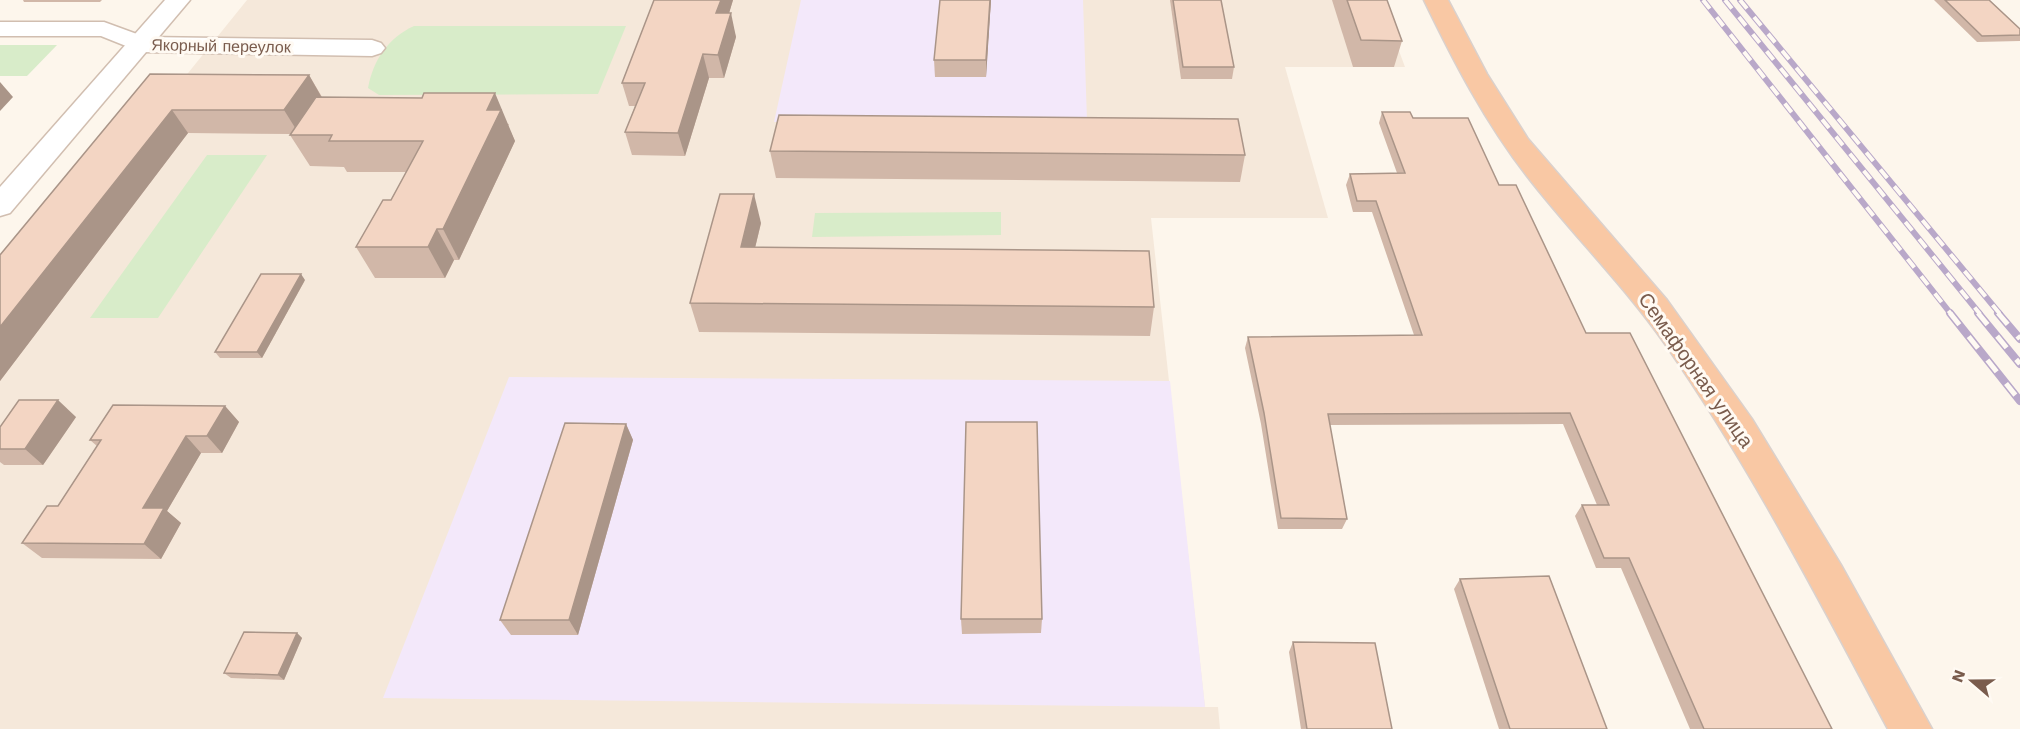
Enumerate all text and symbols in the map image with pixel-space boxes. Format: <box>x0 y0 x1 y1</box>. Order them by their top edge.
street label: Якорный переулок <box>151 35 292 57</box>
street label: Семафорная улица <box>1633 288 1759 453</box>
north arrow <box>1942 651 2002 711</box>
text: N <box>1947 667 1969 685</box>

